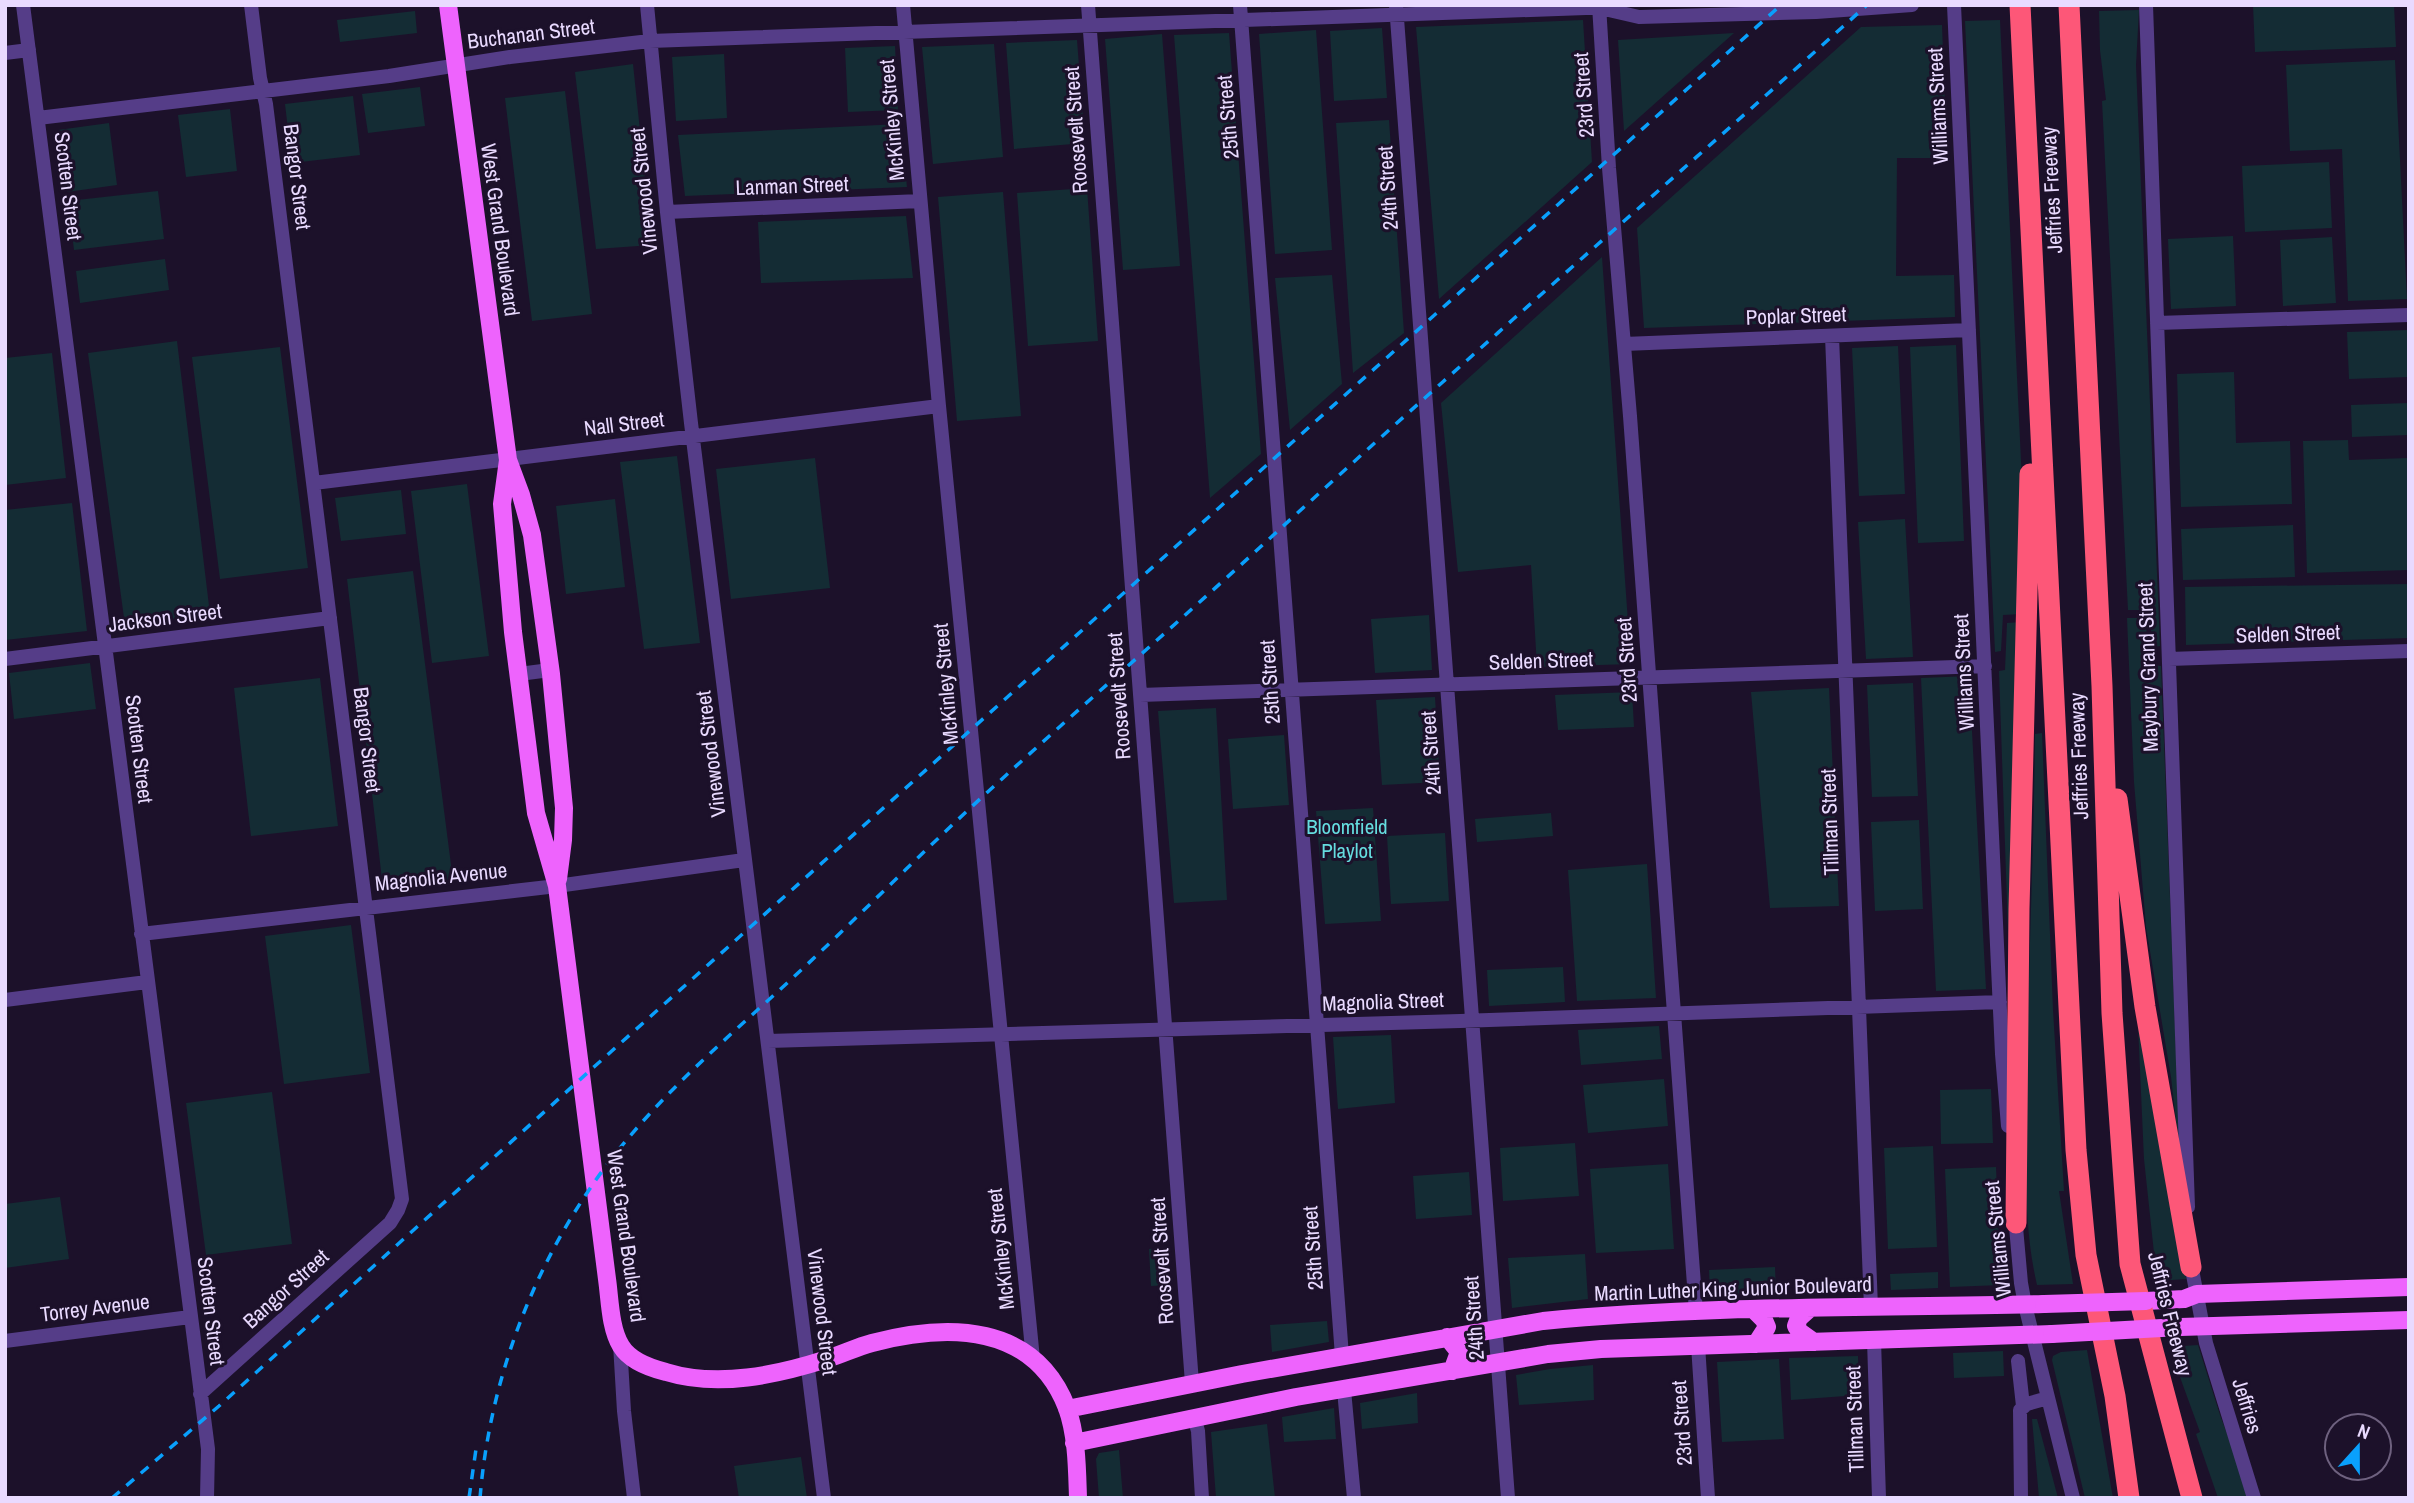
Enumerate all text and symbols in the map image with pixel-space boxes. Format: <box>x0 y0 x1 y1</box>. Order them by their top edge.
street label: Buchanan Street <box>466 11 597 56</box>
street label: Williams Street <box>1920 47 1955 165</box>
street label: 23rd Street <box>1566 51 1601 139</box>
street label: McKinley Street <box>872 58 911 182</box>
street label: Roosevelt Street <box>1057 65 1094 195</box>
street label: 25th Street <box>1209 74 1246 160</box>
street label: Bangor Street <box>277 122 318 232</box>
street label: Jeffries Freeway <box>2034 125 2069 254</box>
street label: Vinewood Street <box>622 126 665 256</box>
street label: Scotten Street <box>47 130 90 242</box>
street label: West Grand Boulevard <box>474 142 527 318</box>
street label: 24th Street <box>1370 145 1405 231</box>
street label: Lanman Street <box>735 169 849 202</box>
street label: Poplar Street <box>1745 299 1847 332</box>
street label: Nall Street <box>582 404 666 443</box>
street label: Maybury Grand Street <box>2130 582 2165 752</box>
street label: Jackson Street <box>107 596 223 639</box>
street label: Williams Street <box>1946 613 1981 731</box>
street label: 23rd Street <box>1609 616 1644 704</box>
street label: Selden Street <box>2235 617 2341 650</box>
street label: McKinley Street <box>926 622 965 746</box>
street label: Roosevelt Street <box>1100 631 1137 761</box>
street label: 25th Street <box>1252 639 1287 725</box>
street label: Selden Street <box>1488 644 1594 677</box>
street label: Bangor Street <box>347 685 388 795</box>
street label: Vinewood Street <box>688 689 733 819</box>
street label: Jeffries Freeway <box>2062 692 2095 820</box>
street label: Scotten Street <box>118 693 161 805</box>
street label: 24th Street <box>1413 710 1448 796</box>
street label: Tillman Street <box>1813 768 1846 876</box>
park label: Bloomfield Playlot <box>1306 812 1388 865</box>
street label: Magnolia Avenue <box>373 855 508 898</box>
street label: Magnolia Street <box>1322 985 1444 1018</box>
street label: West Grand Boulevard <box>600 1148 653 1324</box>
street label: Williams Street <box>1977 1179 2018 1299</box>
street label: McKinley Street <box>980 1187 1021 1311</box>
street label: Roosevelt Street <box>1143 1196 1180 1326</box>
street label: 25th Street <box>1295 1205 1330 1291</box>
street label: Bangor Street <box>236 1242 335 1335</box>
street label: Vinewood Street <box>800 1247 845 1377</box>
street label: Jeffries Freeway <box>2141 1249 2200 1379</box>
street label: Scotten Street <box>190 1255 233 1367</box>
street label: Martin Luther King Junior Boulevard <box>1594 1269 1872 1308</box>
street label: 24th Street <box>1456 1275 1491 1361</box>
street label: Torrey Avenue <box>39 1286 151 1329</box>
street label: Tillman Street <box>1838 1365 1871 1473</box>
street label: Jeffries <box>2225 1375 2270 1437</box>
street label: 23rd Street <box>1664 1379 1699 1467</box>
north arrow <box>2323 1412 2393 1482</box>
text: N <box>2354 1417 2374 1445</box>

